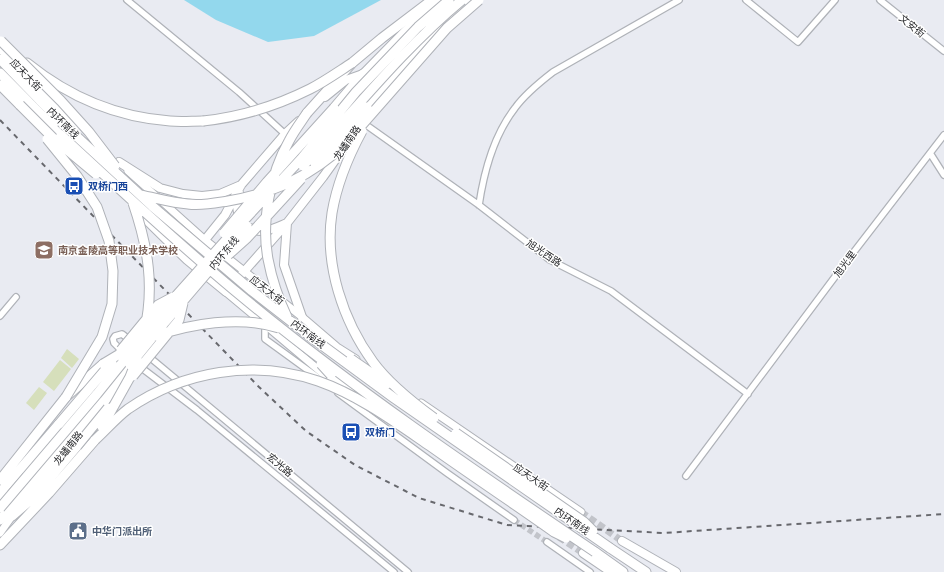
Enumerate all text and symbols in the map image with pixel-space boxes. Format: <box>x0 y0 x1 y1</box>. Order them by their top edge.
street label: 文安街 <box>897 12 927 40</box>
street label: 应天大街 <box>8 57 44 93</box>
street label: 内环南线 <box>45 105 81 141</box>
street label: 龙蟠南路 <box>331 123 363 163</box>
bus stop icon: 双桥门西 <box>63 175 85 197</box>
place label: 双桥门西 <box>88 181 128 192</box>
street label: 内环东线 <box>207 234 241 272</box>
street label: 旭光西路 <box>524 237 564 269</box>
school or university icon: 南京金陵高等职业技术学校 <box>33 239 55 261</box>
place label: 南京金陵高等职业技术学校 <box>58 244 178 256</box>
street label: 旭光里 <box>832 249 858 279</box>
street label: 应天大街 <box>248 273 286 307</box>
street label: 内环南线 <box>289 318 327 350</box>
bus stop icon: 双桥门 <box>340 421 362 443</box>
place label: 双桥门 <box>365 427 395 438</box>
street label: 龙蟠南路 <box>51 429 85 467</box>
street label: 宏光路 <box>265 451 295 479</box>
street label: 应天大街 <box>511 461 551 493</box>
street label: 内环南线 <box>552 505 592 537</box>
public building icon: 中华门派出所 <box>67 520 89 542</box>
place label: 中华门派出所 <box>92 525 152 537</box>

